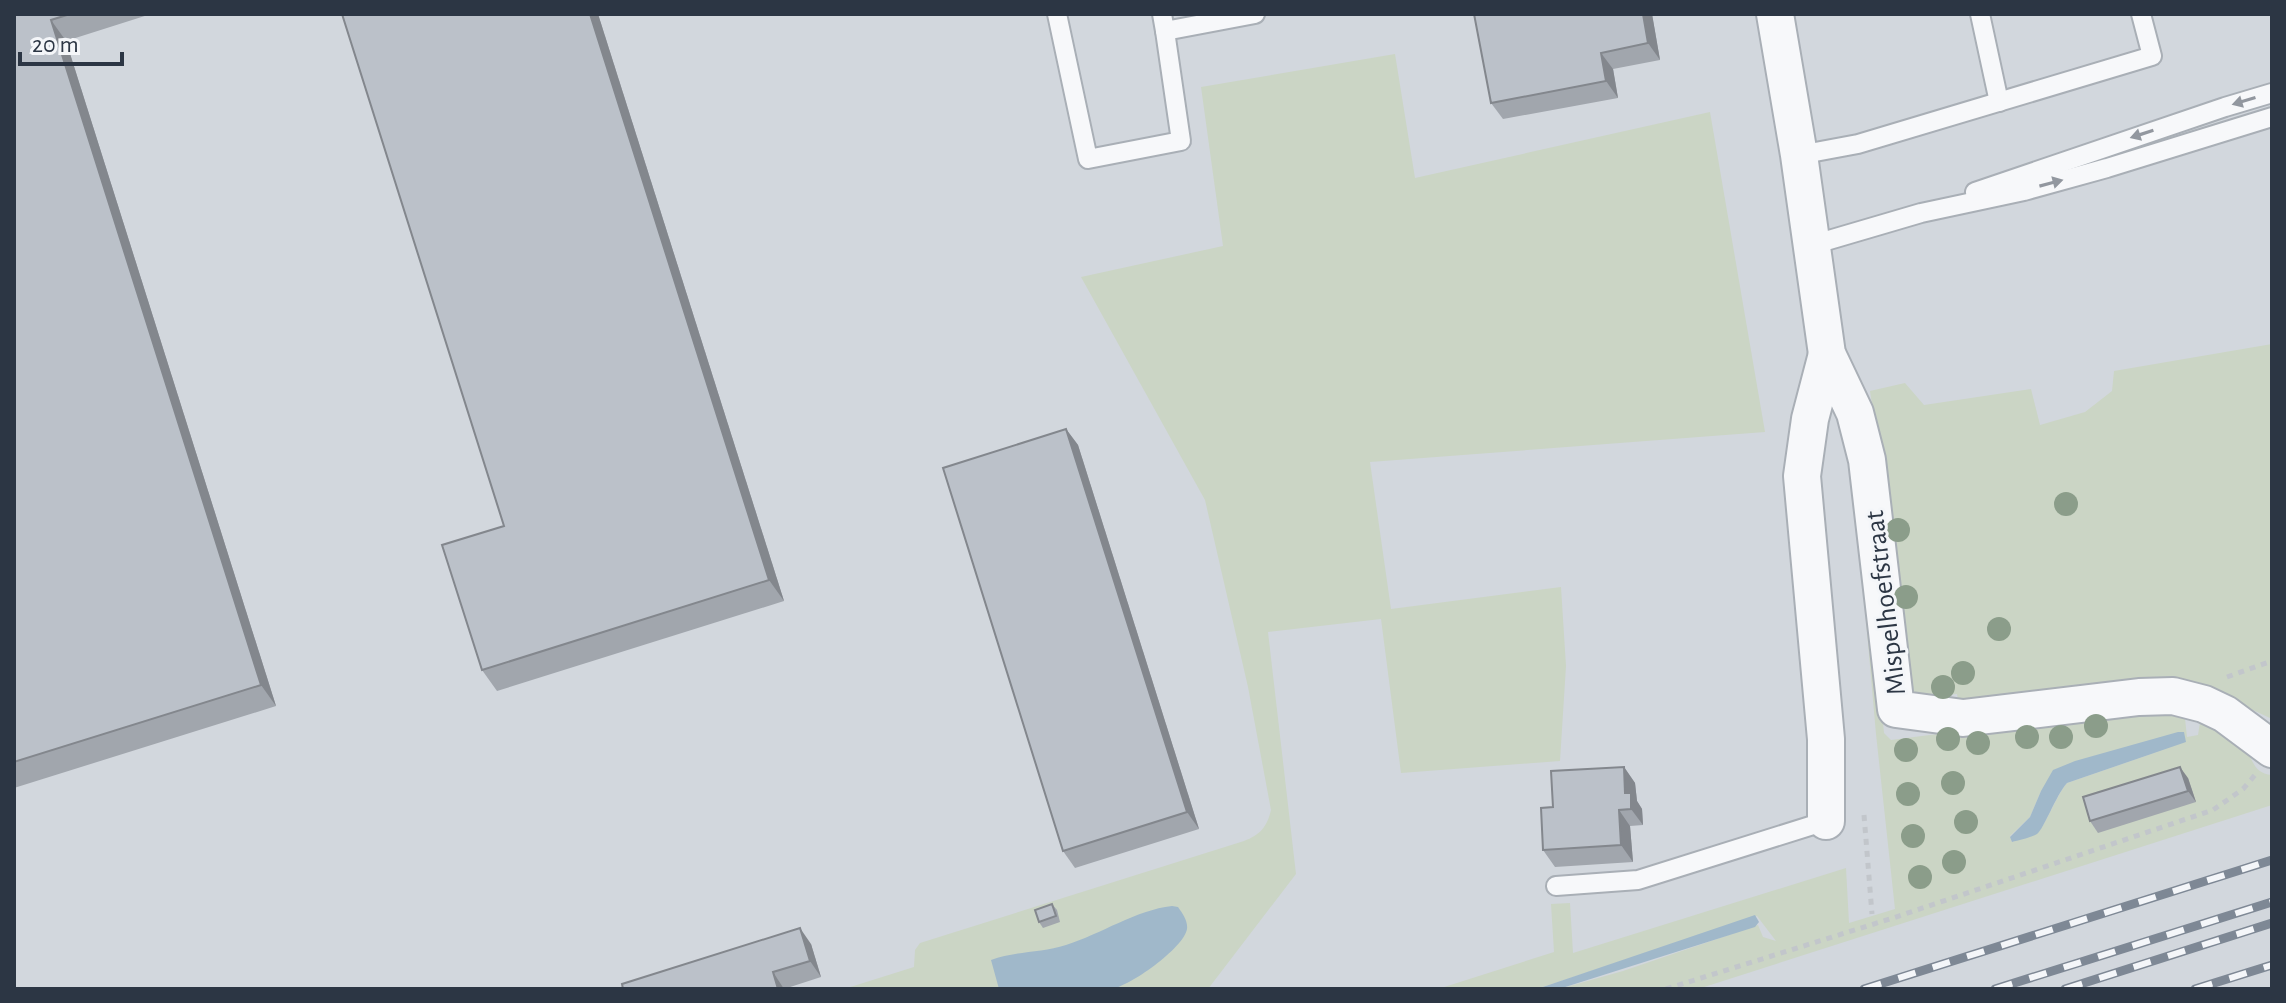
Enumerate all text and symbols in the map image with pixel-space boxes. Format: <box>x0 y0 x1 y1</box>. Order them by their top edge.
scale bar <box>20 16 122 66</box>
text: 20 m <box>32 33 79 57</box>
one-way arrow <box>2232 95 2256 107</box>
one-way arrow <box>2130 129 2154 141</box>
one-way arrow <box>2039 177 2064 189</box>
street label: Mispelhoefstraat <box>1861 509 1911 697</box>

